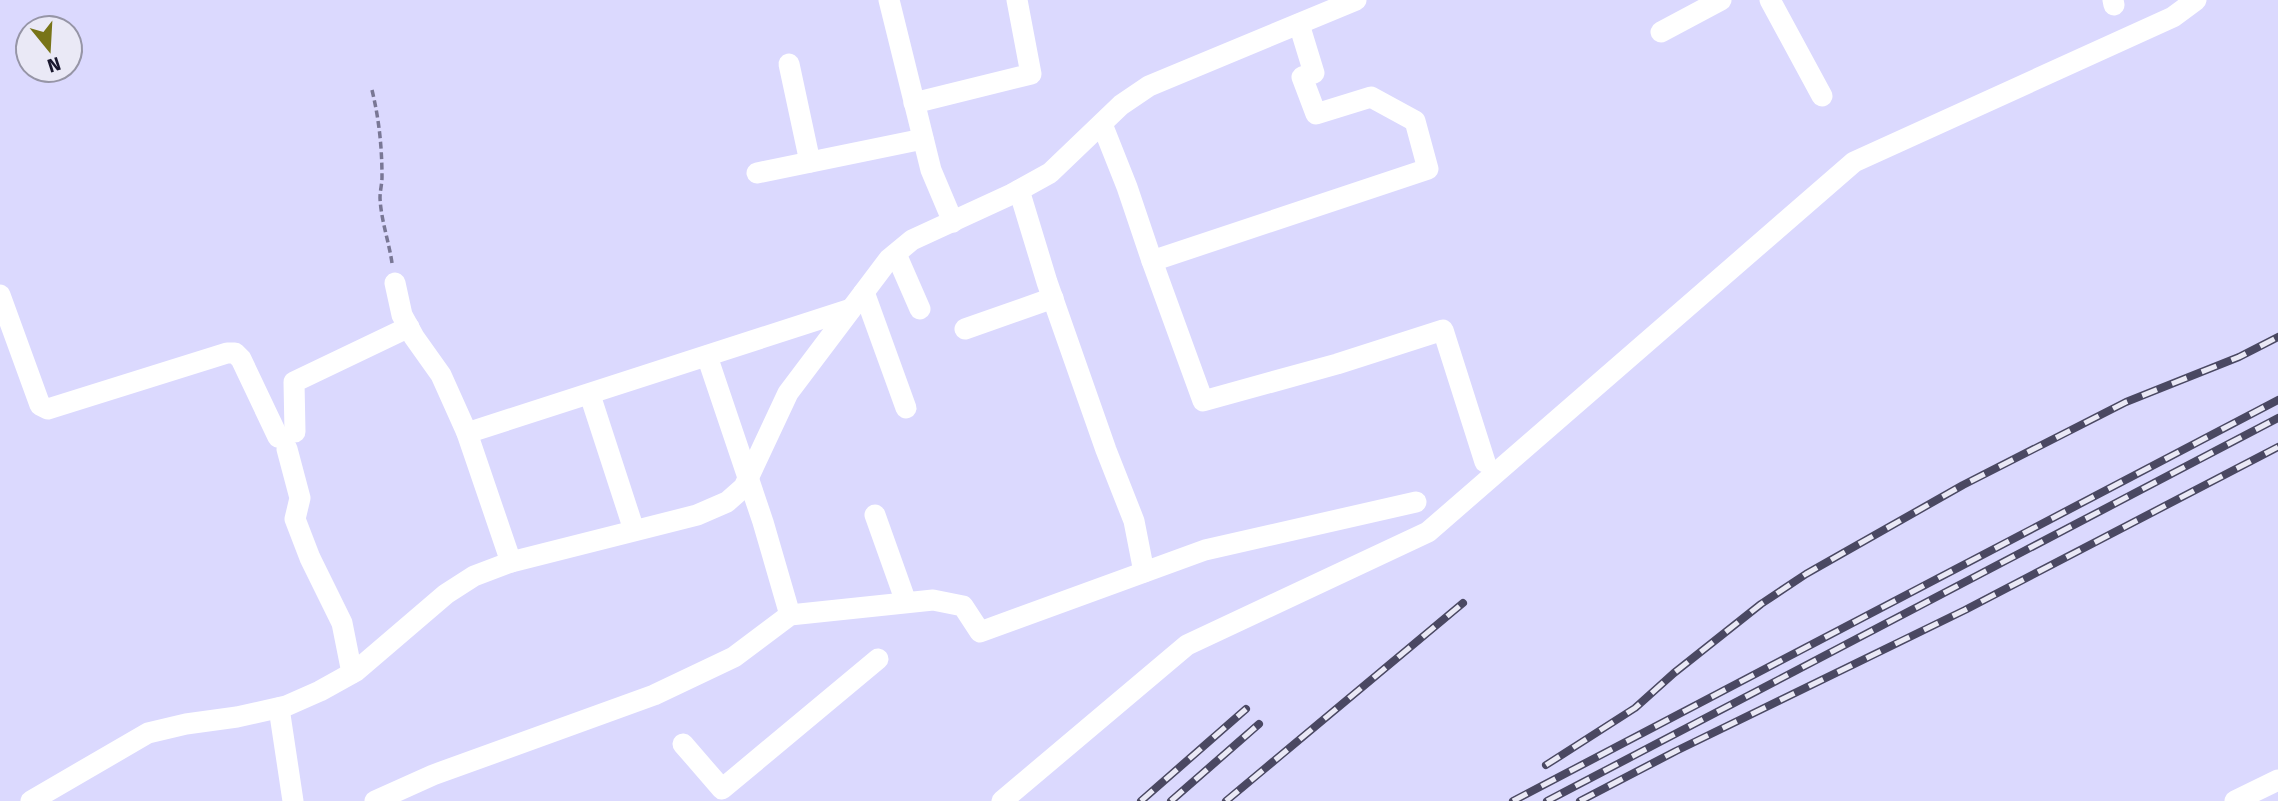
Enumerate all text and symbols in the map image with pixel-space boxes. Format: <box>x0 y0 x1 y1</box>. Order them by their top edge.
north arrow <box>14 14 84 84</box>
text: N <box>45 52 64 78</box>

